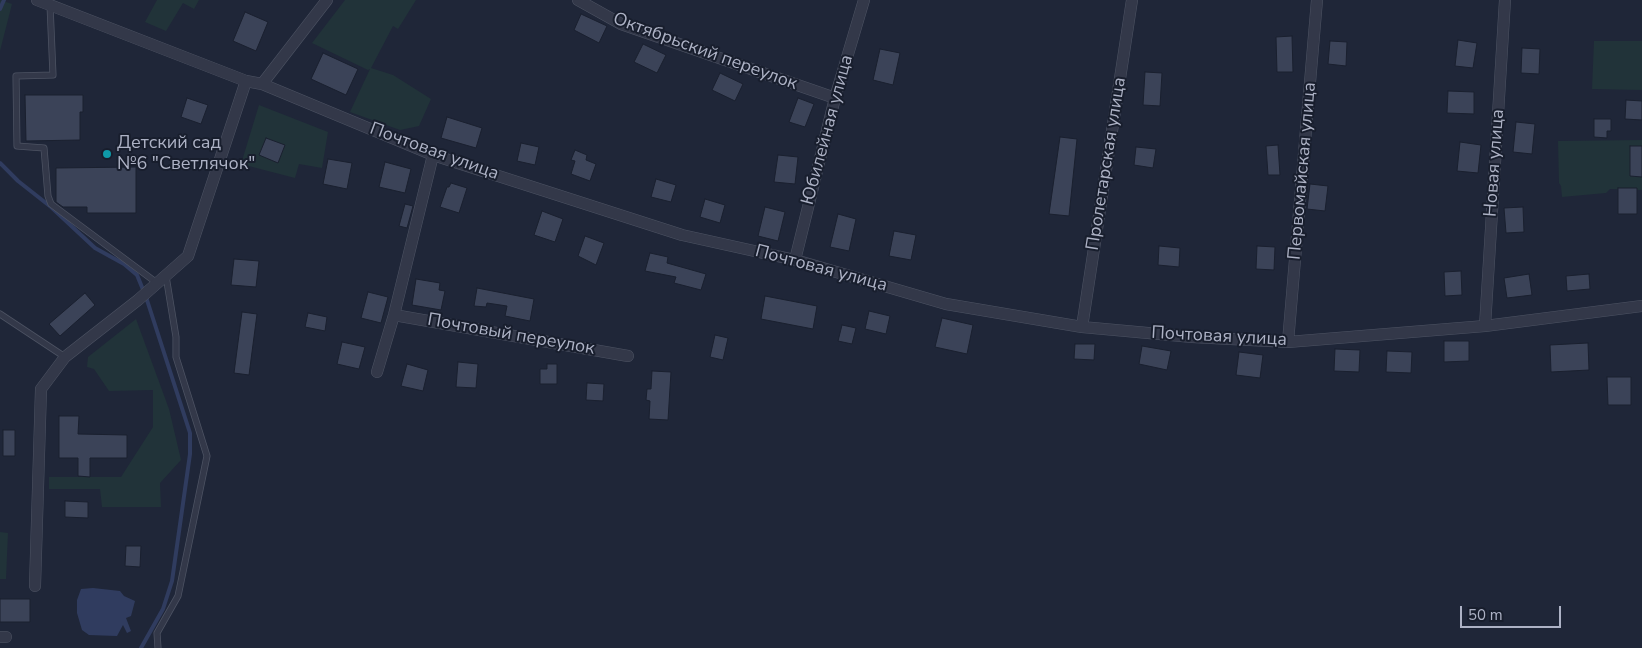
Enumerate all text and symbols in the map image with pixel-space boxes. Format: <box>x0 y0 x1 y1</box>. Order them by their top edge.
street label: Октябрьский переулок <box>610 9 800 95</box>
street label: Юбилейная улица <box>798 53 858 207</box>
street label: Пролетарская улица <box>1083 76 1131 252</box>
street label: Первомайская улица <box>1284 81 1322 261</box>
street label: Новая улица <box>1480 108 1510 218</box>
street label: Почтовая улица <box>366 119 502 185</box>
place label: Детский сад №6 "Светлячок" <box>117 133 255 176</box>
marker: Детский сад №6 "Светлячок" <box>101 148 113 160</box>
street label: Почтовая улица <box>753 241 889 297</box>
street label: Почтовый переулок <box>426 310 596 360</box>
street label: Почтовая улица <box>1151 323 1287 351</box>
scale bar <box>1462 596 1563 628</box>
text: 50 m <box>1468 605 1503 625</box>

